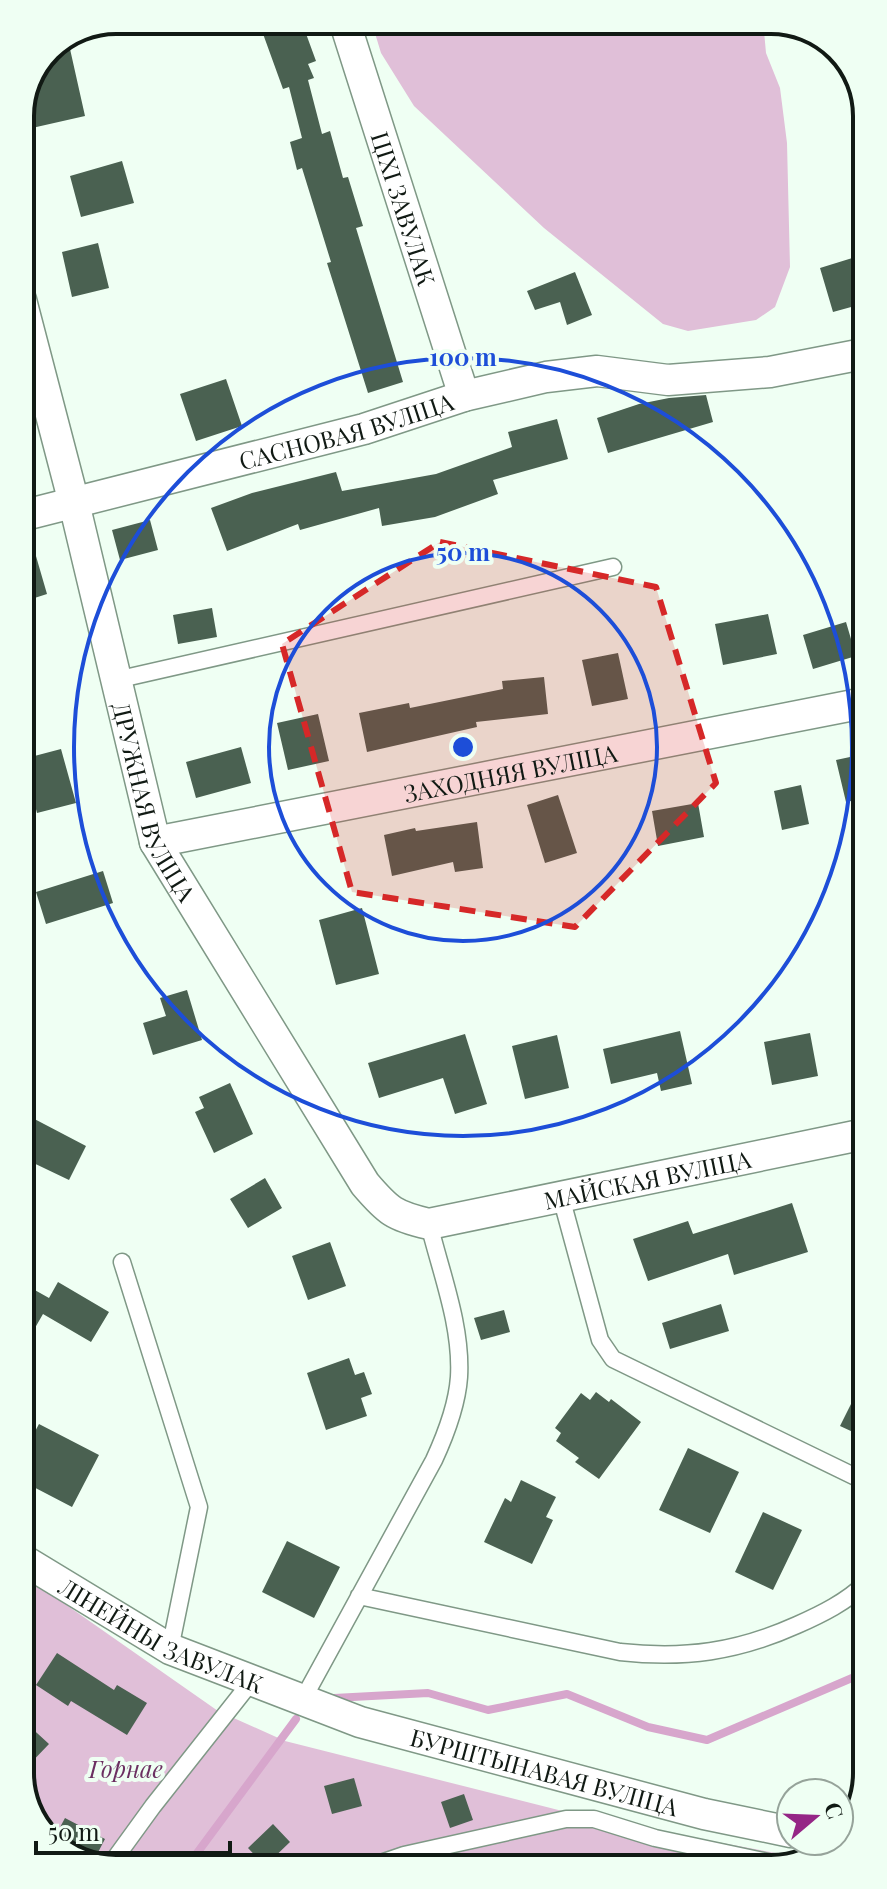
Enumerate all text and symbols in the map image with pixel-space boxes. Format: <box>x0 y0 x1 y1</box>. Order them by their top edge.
street label: ЦІХІ ЗАВУЛАК <box>365 127 444 290</box>
text: 100 m <box>429 340 497 372</box>
street label: САСНОВАЯ ВУЛІЦА <box>235 384 458 476</box>
text: 50 m <box>436 535 490 567</box>
street label: ДРУЖНАЯ ВУЛІЦА <box>106 699 204 908</box>
centre of rings <box>449 733 477 761</box>
street label: ЗАХОДНЯЯ ВУЛІЦА <box>401 736 621 809</box>
street label: МАЙСКАЯ ВУЛІЦА <box>541 1142 754 1216</box>
street label: ЛІНЕЙНЫ ЗАВУЛАК <box>53 1569 269 1700</box>
street label: БУРШТЫНАВАЯ ВУЛІЦА <box>407 1720 683 1823</box>
park label: Горнае <box>88 1752 163 1784</box>
north arrow <box>775 1777 855 1857</box>
text: С <box>818 1798 852 1822</box>
scale bar <box>36 1805 230 1855</box>
text: 50 m <box>48 1815 100 1847</box>

